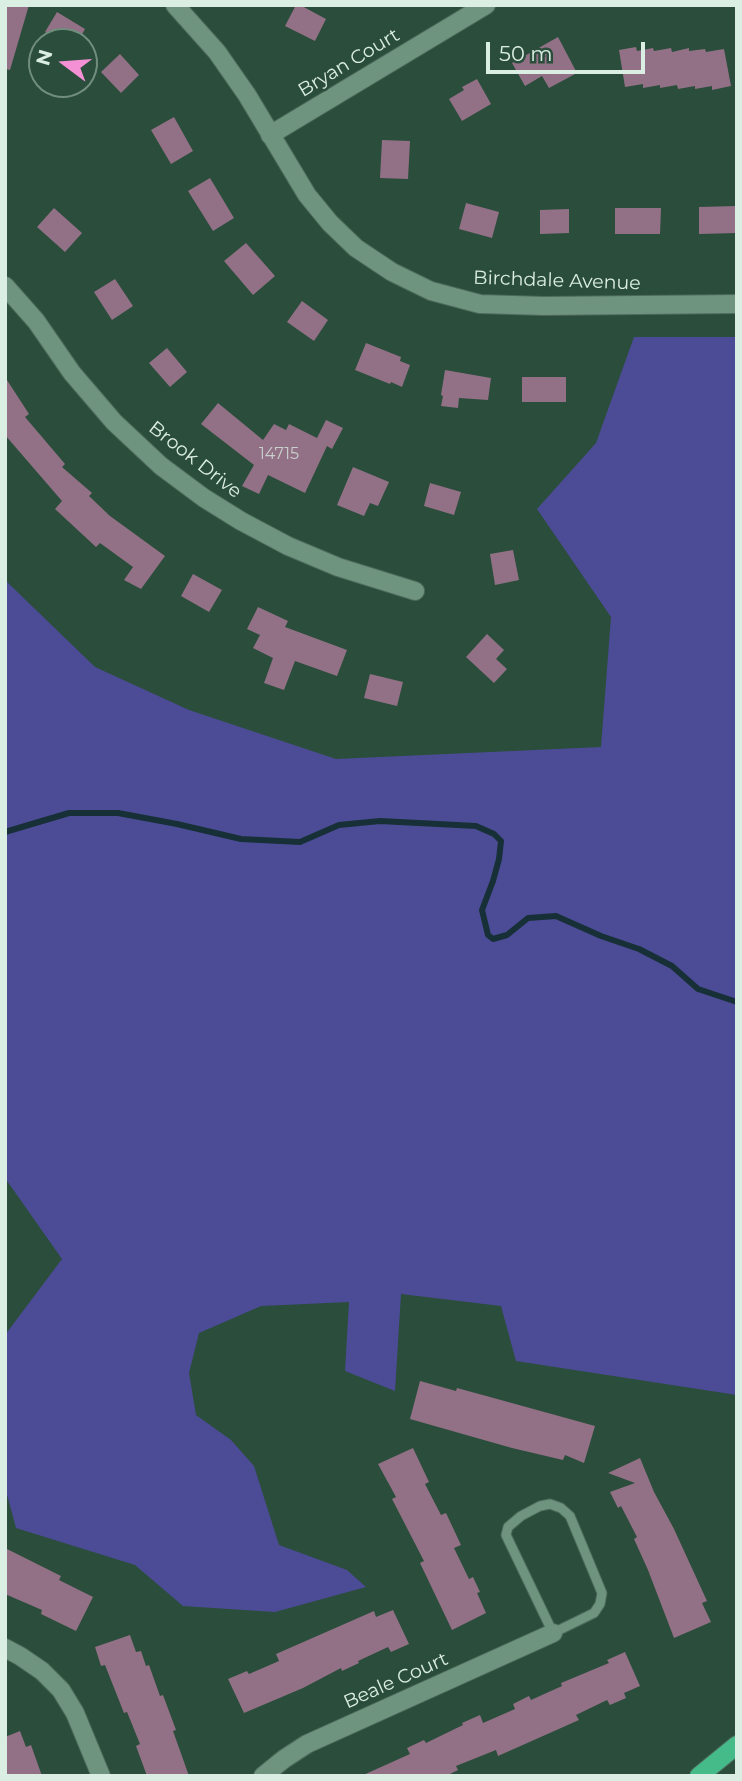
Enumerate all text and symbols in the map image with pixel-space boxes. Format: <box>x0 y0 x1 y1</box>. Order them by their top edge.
street label: Bryan Court <box>294 24 404 102</box>
north arrow <box>28 28 98 98</box>
scale bar <box>490 28 649 72</box>
text: 50 m <box>499 41 553 66</box>
text: N <box>31 47 57 68</box>
street label: Birchdale Avenue <box>473 267 641 295</box>
street label: Brook Drive <box>144 417 246 503</box>
house number: 14715 <box>259 444 299 464</box>
street label: Beale Court <box>340 1648 452 1714</box>

